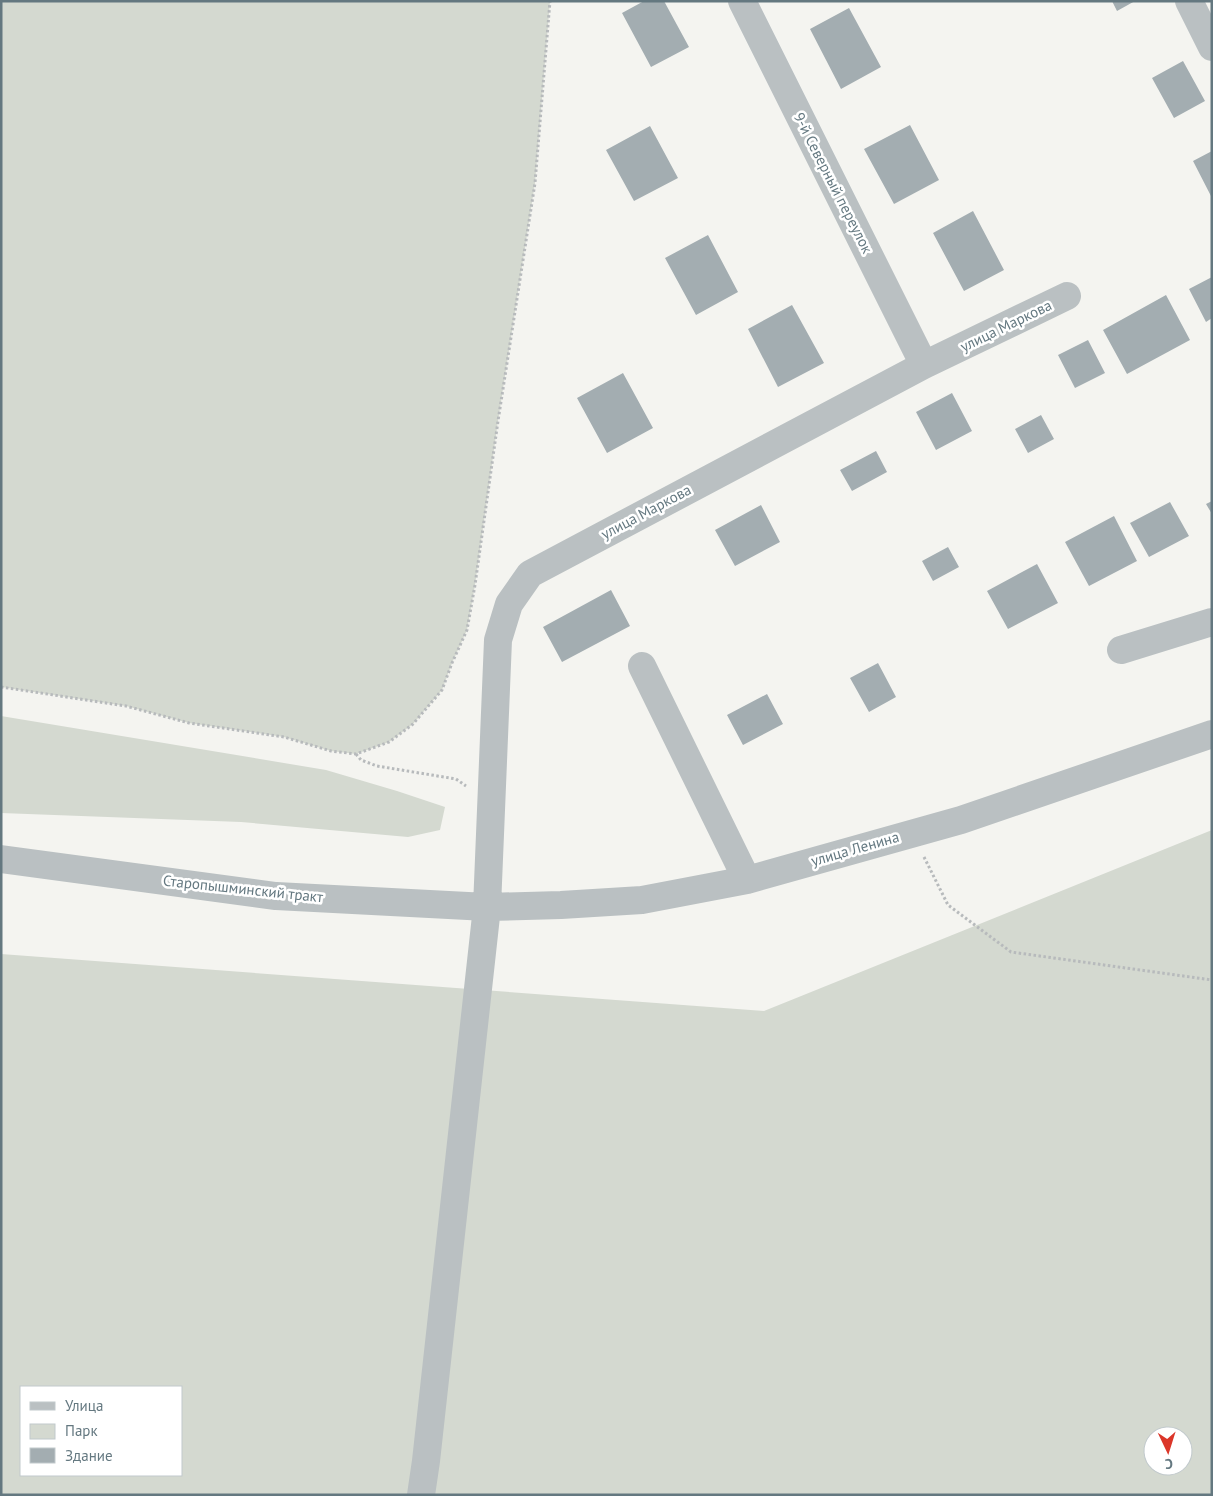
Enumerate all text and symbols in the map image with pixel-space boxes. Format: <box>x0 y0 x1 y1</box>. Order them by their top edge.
street label: 9-й Северный переулок <box>790 109 878 257</box>
street label: улица Маркова <box>957 295 1055 356</box>
street label: улица Маркова <box>597 480 694 543</box>
street label: улица Ленина <box>809 827 901 870</box>
street label: Старопышминский тракт <box>162 871 324 906</box>
legend <box>20 1386 182 1476</box>
text: Улица <box>65 1396 103 1415</box>
text: Парк <box>65 1421 98 1440</box>
north arrow <box>1143 1426 1193 1476</box>
text: Здание <box>65 1446 113 1465</box>
text: С <box>1164 1455 1173 1473</box>

